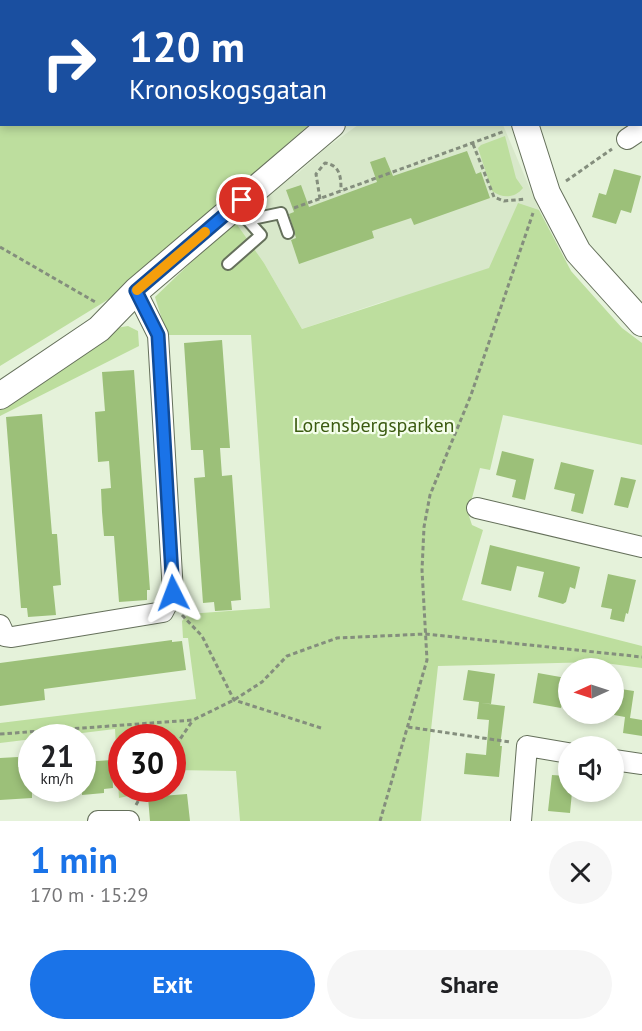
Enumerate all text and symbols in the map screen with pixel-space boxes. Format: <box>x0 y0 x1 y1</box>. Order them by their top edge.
text: 120 m <box>129 19 245 74</box>
icon: right <box>30 24 108 102</box>
text: Kronoskogsgatan <box>129 72 327 106</box>
pin <box>216 174 267 225</box>
icon: arrive <box>225 183 258 216</box>
park label: Lorensbergsparken <box>293 412 455 438</box>
position arrow <box>141 561 205 625</box>
north arrow <box>558 658 624 724</box>
map controls <box>558 658 624 802</box>
speed limit sign: 30 <box>108 724 186 802</box>
text: 21 <box>40 736 74 775</box>
button: sound <box>558 736 624 802</box>
text: km/h <box>41 769 73 788</box>
text: 1 min <box>30 836 118 883</box>
button: close <box>549 841 612 904</box>
text: 170 m · 15:29 <box>30 882 148 908</box>
button: Exit <box>30 950 315 1019</box>
button: Share <box>327 950 612 1019</box>

